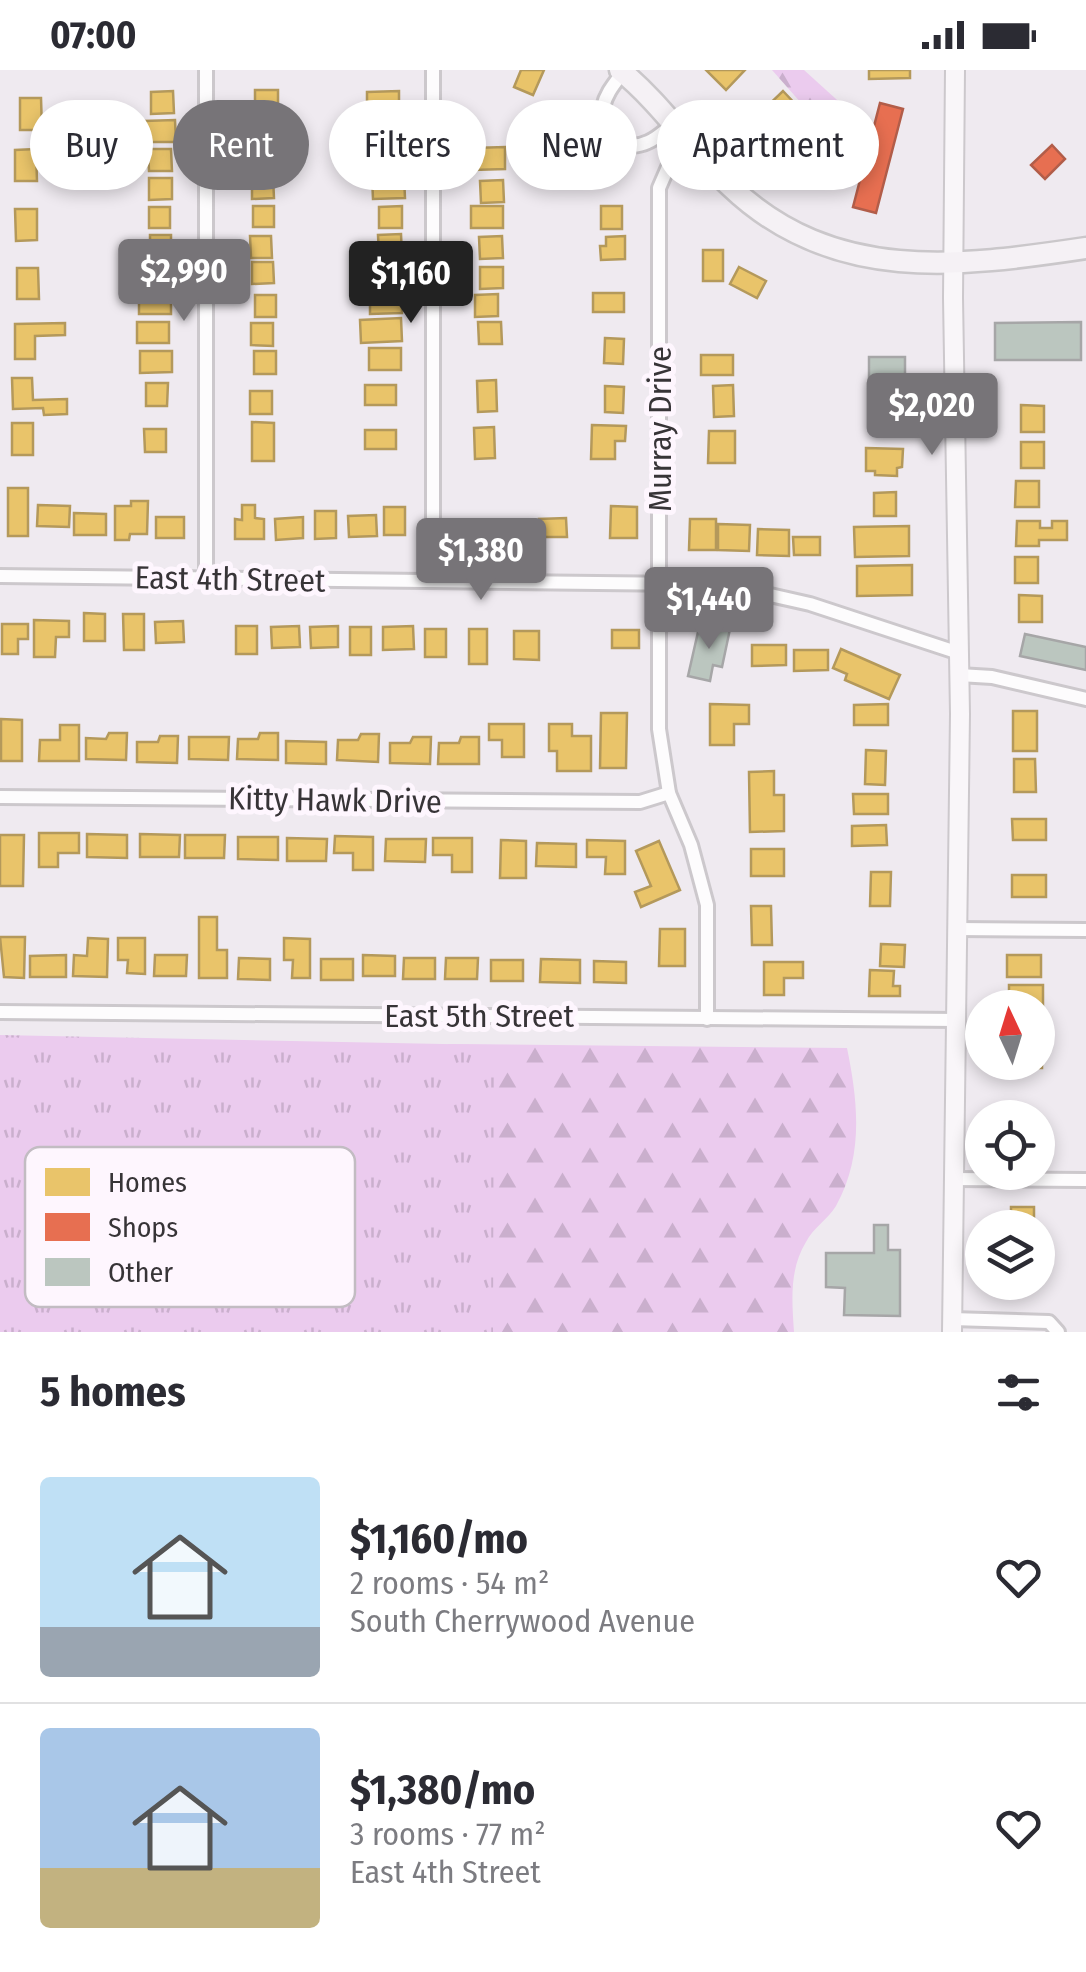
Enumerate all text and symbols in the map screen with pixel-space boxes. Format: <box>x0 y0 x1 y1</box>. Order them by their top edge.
text: 07:00 <box>50 12 136 58</box>
chip: Buy <box>30 100 153 190</box>
chip: Rent <box>173 100 309 190</box>
chip: Filters <box>329 100 486 190</box>
chip: New <box>506 100 637 190</box>
chip: Apartment <box>657 100 879 190</box>
pin: $2,990 <box>103 239 265 324</box>
pin: $1,160 <box>330 241 492 326</box>
text: $2,990 <box>140 252 228 290</box>
text: $1,160 <box>371 254 451 292</box>
street label: Murray Drive <box>641 346 679 512</box>
pin: $2,020 <box>851 373 1013 458</box>
text: $2,020 <box>889 386 975 424</box>
pin: $1,380 <box>400 518 562 603</box>
text: $1,380 <box>438 531 524 569</box>
street label: East 4th Street <box>134 558 326 600</box>
pin: $1,440 <box>628 567 790 652</box>
text: $1,440 <box>666 580 752 618</box>
street label: Kitty Hawk Drive <box>228 779 442 821</box>
north arrow <box>965 990 1055 1080</box>
map controls <box>965 990 1055 1300</box>
street label: East 5th Street <box>384 997 574 1035</box>
button: locate <box>965 1100 1055 1190</box>
legend <box>25 1147 355 1307</box>
text: Homes <box>108 1166 187 1199</box>
button: layers <box>965 1210 1055 1300</box>
text: Shops <box>108 1211 178 1244</box>
text: Other <box>108 1256 173 1289</box>
icon: filters <box>991 1365 1046 1420</box>
text: 5 homes <box>40 1367 186 1417</box>
text: $1,160/mo <box>350 1514 528 1564</box>
icon: home <box>120 1517 240 1637</box>
icon: heart <box>991 1550 1046 1605</box>
text: 2 rooms · 54 m² <box>350 1564 549 1602</box>
text: South Cherrywood Avenue <box>350 1602 695 1640</box>
text: $1,380/mo <box>350 1765 535 1815</box>
icon: home <box>120 1768 240 1888</box>
icon: heart <box>991 1801 1046 1856</box>
text: 3 rooms · 77 m² <box>350 1815 546 1853</box>
text: East 4th Street <box>350 1853 541 1891</box>

